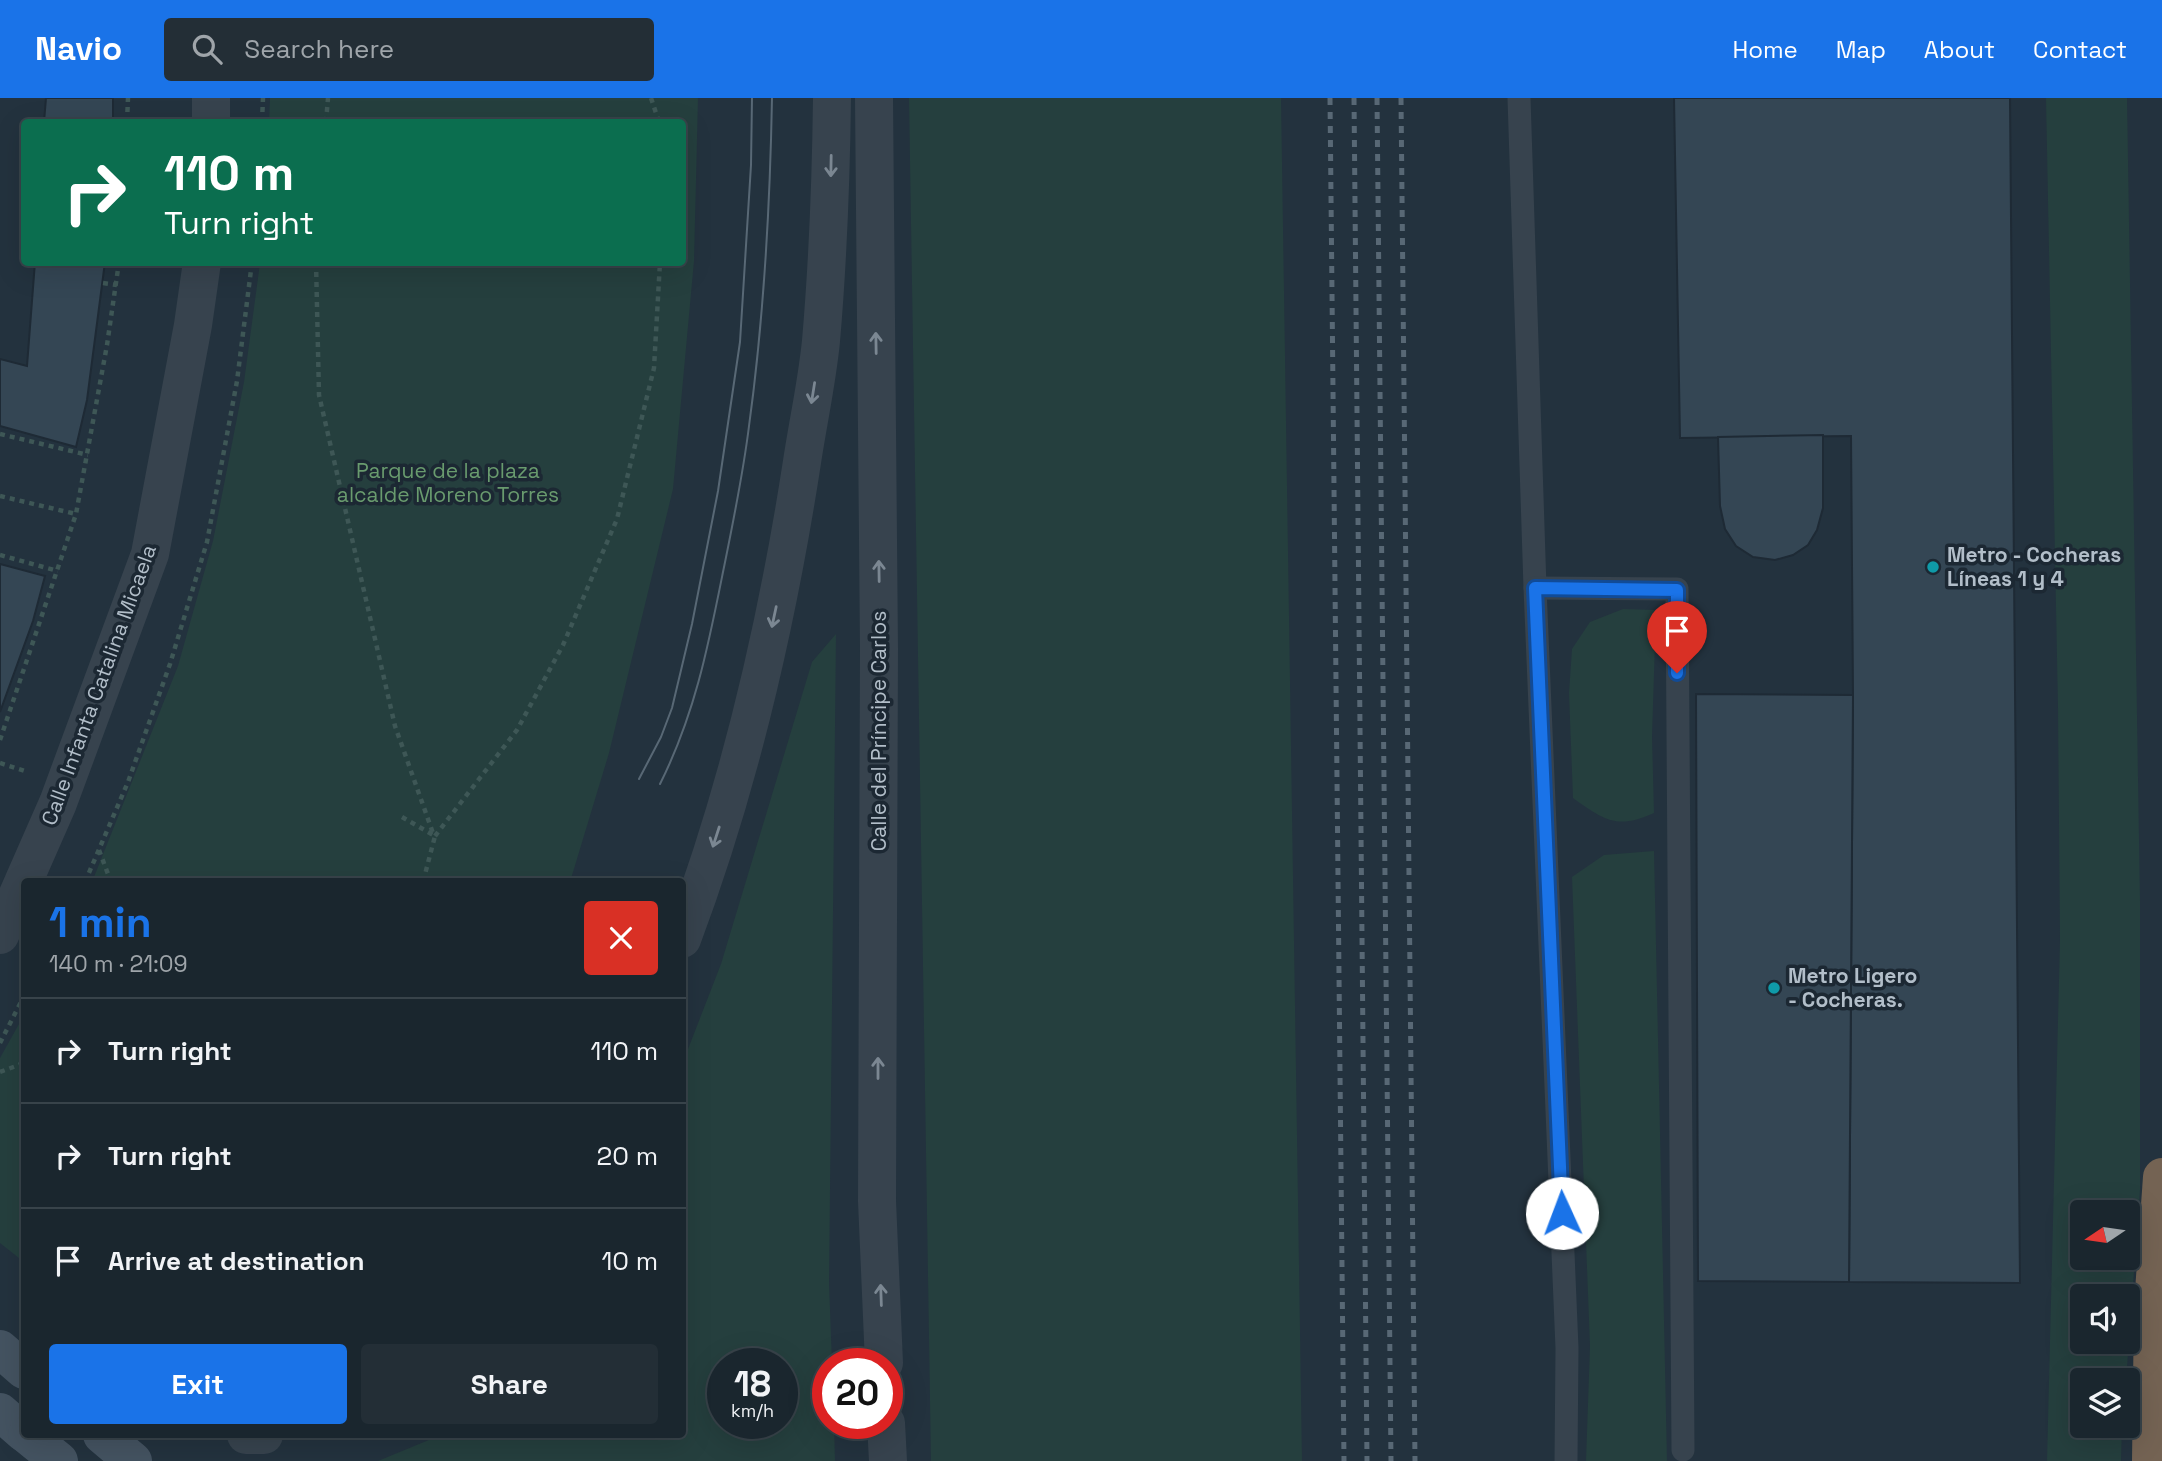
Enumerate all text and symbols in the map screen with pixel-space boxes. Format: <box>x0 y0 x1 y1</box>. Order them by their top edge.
search box <box>164 18 654 81</box>
text: Navio <box>35 28 122 70</box>
icon: search <box>188 30 226 68</box>
text: Search here <box>244 32 394 66</box>
text: Home <box>1732 34 1798 65</box>
text: Map <box>1836 34 1886 65</box>
text: About <box>1924 34 1995 65</box>
text: Contact <box>2033 34 2127 65</box>
text: 110 m <box>164 142 294 204</box>
icon: right <box>49 147 140 238</box>
one-way arrow <box>825 154 838 177</box>
text: Turn right <box>164 203 314 243</box>
one-way arrow <box>870 332 883 355</box>
one-way arrow <box>806 381 819 404</box>
park label: Parque de la plaza alcalde Moreno Torres <box>337 457 559 508</box>
street label: Calle Infanta Catalina Micaela <box>35 541 162 829</box>
place label: Metro - Cocheras Líneas 1 y 4 <box>1947 541 2121 592</box>
one-way arrow <box>872 559 885 582</box>
marker: Metro - Cocheras Líneas 1 y 4 <box>1925 559 1941 575</box>
pin <box>1647 601 1707 673</box>
one-way arrow <box>767 605 780 628</box>
street label: Calle del Príncipe Carlos <box>865 611 892 851</box>
icon: arrive <box>1658 612 1696 650</box>
one-way arrow <box>709 825 721 847</box>
text: 1 min <box>49 896 152 949</box>
button: close <box>584 901 658 975</box>
text: 140 m · 21:09 <box>49 949 188 979</box>
place label: Metro Ligero - Cocheras. <box>1788 962 1917 1013</box>
marker: Metro Ligero - Cocheras. <box>1766 980 1782 996</box>
icon: right <box>49 1032 87 1070</box>
text: Turn right <box>108 1034 232 1068</box>
text: 110 m <box>591 1034 658 1068</box>
one-way arrow <box>871 1056 884 1079</box>
icon: right <box>49 1137 87 1175</box>
text: Turn right <box>108 1139 232 1173</box>
text: 20 m <box>597 1139 658 1173</box>
position arrow <box>1525 1176 1599 1250</box>
north arrow <box>2070 1200 2140 1270</box>
map controls <box>2070 1200 2140 1438</box>
icon: arrive <box>49 1242 87 1280</box>
text: Arrive at destination <box>108 1244 365 1278</box>
text: 10 m <box>601 1244 658 1278</box>
one-way arrow <box>874 1284 887 1307</box>
button: sound <box>2070 1284 2140 1354</box>
button: Exit <box>49 1344 347 1424</box>
button: Share <box>361 1344 658 1424</box>
speed limit sign: 20 <box>812 1348 903 1439</box>
text: 18 <box>734 1362 771 1406</box>
button: layers <box>2070 1368 2140 1438</box>
text: km/h <box>731 1399 774 1422</box>

